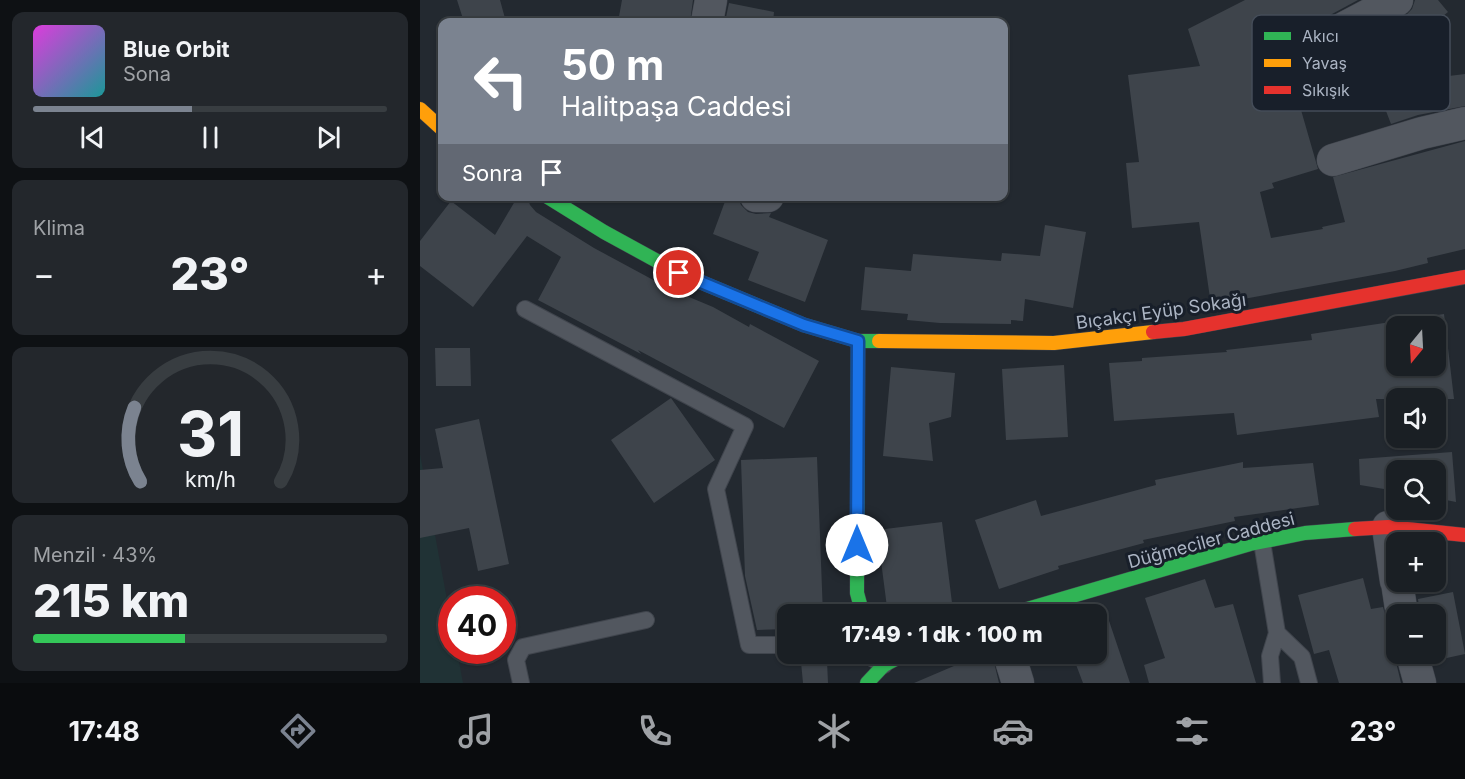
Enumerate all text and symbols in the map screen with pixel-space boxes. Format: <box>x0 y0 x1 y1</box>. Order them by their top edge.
legend <box>1252 15 1450 111</box>
text: Akıcı <box>1302 26 1339 46</box>
text: Blue Orbit <box>123 36 230 62</box>
text: 50 m <box>561 39 664 90</box>
icon: left <box>462 42 540 120</box>
text: Yavaş <box>1302 53 1347 73</box>
text: Sona <box>123 62 171 86</box>
text: Sıkışık <box>1302 80 1350 100</box>
text: Halitpaşa Caddesi <box>561 90 792 123</box>
icon: previous <box>76 121 109 154</box>
icon: pause <box>194 121 227 154</box>
icon: next <box>312 121 345 154</box>
icon: arrive <box>535 156 568 189</box>
text: Sonra <box>462 160 523 186</box>
text: Klima <box>33 216 85 240</box>
text: 23° <box>171 246 249 301</box>
pin <box>653 247 704 298</box>
text: − <box>33 254 55 294</box>
text: + <box>365 254 387 294</box>
icon: arrive <box>662 256 695 289</box>
street label: Bıçakçı Eyüp Sokağı <box>1075 289 1247 333</box>
north arrow <box>1386 316 1446 376</box>
map controls <box>1386 316 1446 664</box>
button: sound <box>1386 388 1446 448</box>
text: 31 <box>176 397 244 472</box>
button: search <box>1386 460 1446 520</box>
text: km/h <box>185 467 235 493</box>
street label: Düğmeciler Caddesi <box>1125 508 1297 572</box>
position arrow <box>825 513 889 577</box>
button: + <box>1386 532 1446 592</box>
text: Menzil · 43% <box>33 543 157 567</box>
text: 215 km <box>33 573 189 628</box>
speed limit sign: 40 <box>438 586 516 664</box>
button: − <box>1386 604 1446 664</box>
text: 17:49 · 1 dk · 100 m <box>841 621 1043 647</box>
icon: directions <box>277 710 319 752</box>
icon: music <box>455 710 497 752</box>
icon: phone <box>634 710 676 752</box>
icon: climate <box>813 710 855 752</box>
icon: car <box>992 710 1034 752</box>
icon: filters <box>1171 710 1213 752</box>
text: 17:48 <box>68 715 140 748</box>
text: 23° <box>1350 715 1397 748</box>

